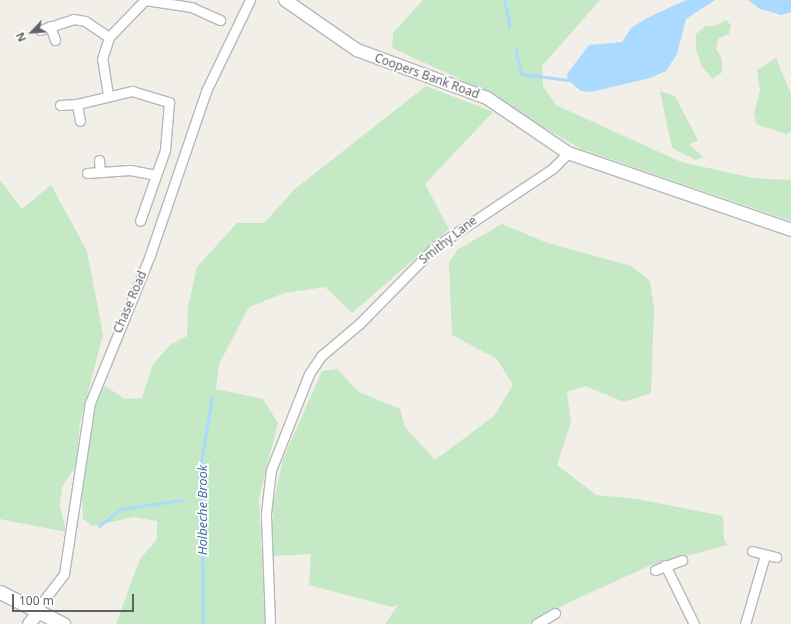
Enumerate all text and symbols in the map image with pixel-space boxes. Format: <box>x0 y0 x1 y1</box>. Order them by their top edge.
north arrow <box>12 12 52 52</box>
text: N <box>12 30 29 45</box>
street label: Coopers Bank Road <box>373 50 481 102</box>
street label: Smithy Lane <box>416 213 480 267</box>
street label: Chase Road <box>110 269 150 335</box>
water label: Holbeche Brook <box>194 465 210 555</box>
scale bar <box>14 586 136 612</box>
text: 100 m <box>19 592 54 609</box>

